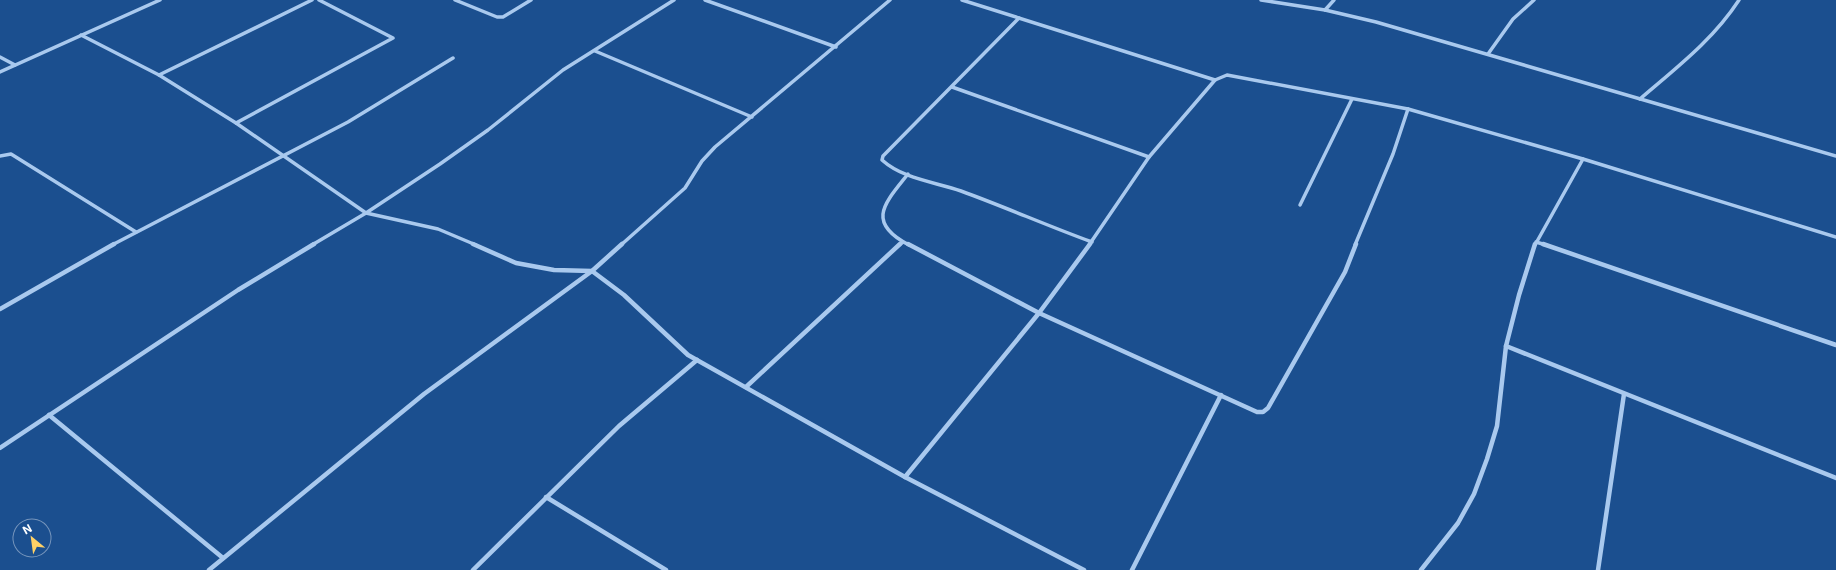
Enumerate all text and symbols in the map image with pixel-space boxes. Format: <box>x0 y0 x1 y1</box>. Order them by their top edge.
north arrow <box>12 518 52 558</box>
text: N <box>20 521 34 537</box>

